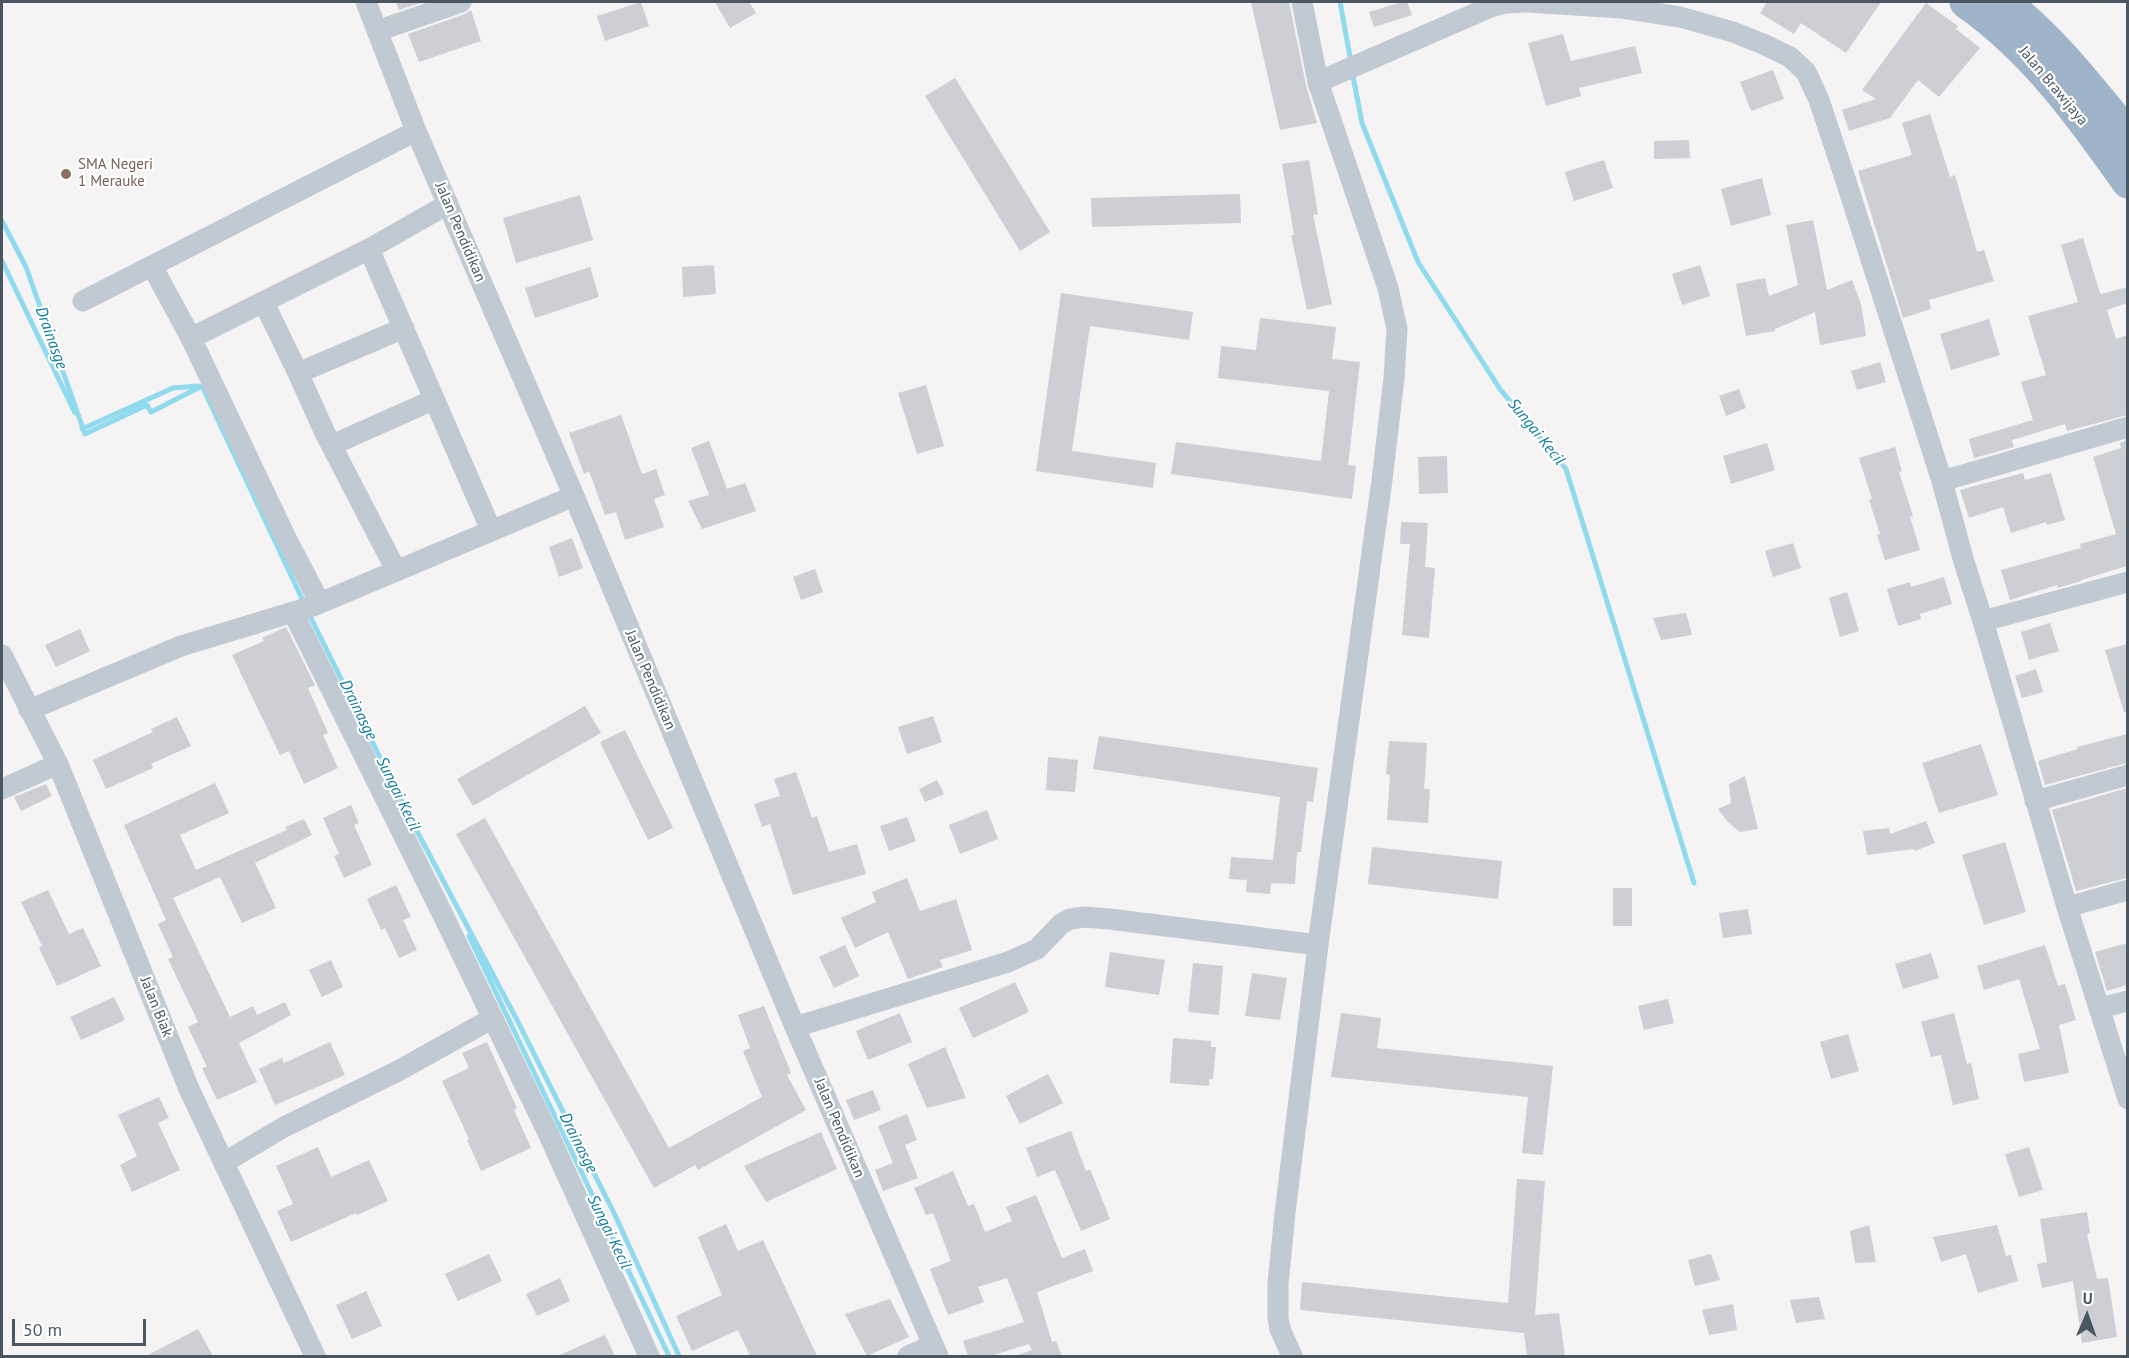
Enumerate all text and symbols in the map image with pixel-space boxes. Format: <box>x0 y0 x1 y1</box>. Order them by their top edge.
street label: Jalan Brawijaya <box>2015 43 2091 129</box>
place label: SMA Negeri 1 Merauke <box>78 156 153 191</box>
marker: SMA Negeri 1 Merauke <box>59 167 73 181</box>
street label: Jalan Pendidikan <box>431 179 489 285</box>
water label: Drainasge <box>31 304 71 372</box>
water label: Sungai Kecil <box>1503 395 1569 469</box>
street label: Jalan Pendidikan <box>621 627 679 733</box>
water label: Drainasge <box>335 677 381 743</box>
water label: Sungai Kecil <box>372 754 424 834</box>
street label: Jalan Biak <box>136 974 176 1040</box>
street label: Jalan Pendidikan <box>810 1075 868 1181</box>
water label: Drainasge <box>555 1110 601 1176</box>
water label: Sungai Kecil <box>583 1192 635 1272</box>
north arrow <box>2057 1286 2117 1346</box>
text: U <box>2082 1288 2093 1308</box>
scale bar <box>15 1307 148 1345</box>
text: 50 m <box>23 1318 62 1341</box>

